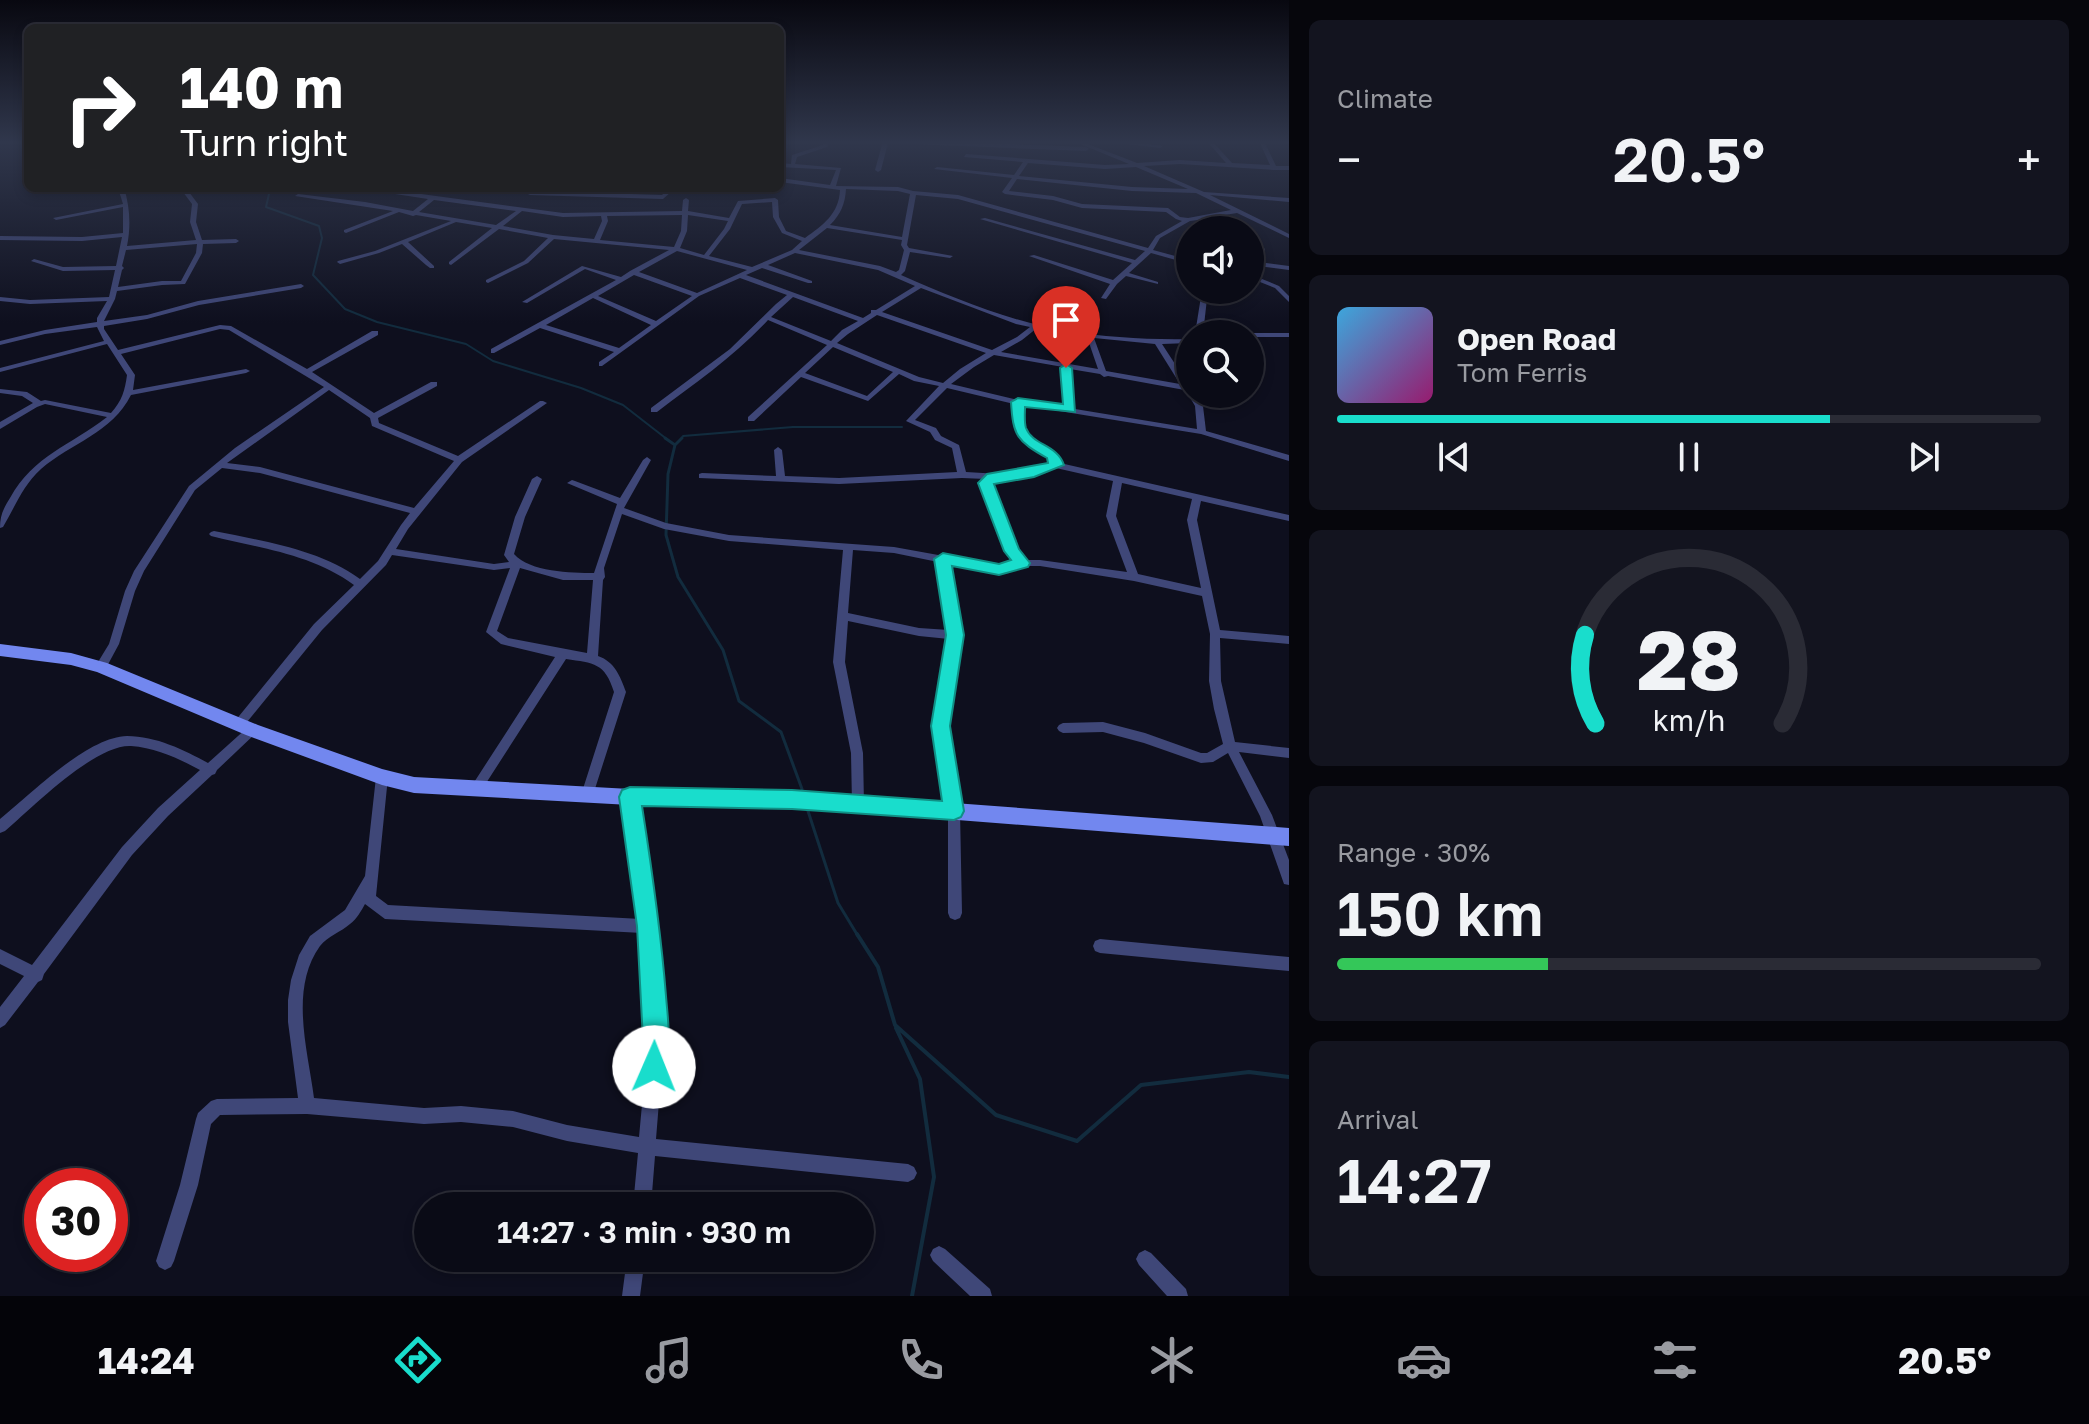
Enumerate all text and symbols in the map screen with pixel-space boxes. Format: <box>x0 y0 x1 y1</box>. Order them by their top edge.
text: 140 m <box>180 53 343 120</box>
icon: right <box>48 56 152 160</box>
text: Climate <box>1337 83 1433 114</box>
text: Turn right <box>180 121 348 164</box>
text: 20.5° <box>1613 123 1765 195</box>
text: − <box>1337 133 1361 186</box>
text: + <box>2017 133 2041 186</box>
map controls <box>1176 216 1264 408</box>
button: sound <box>1176 216 1264 304</box>
pin <box>1032 286 1100 368</box>
icon: arrive <box>1044 298 1088 342</box>
button: search <box>1176 320 1264 408</box>
text: Open Road <box>1457 321 1616 357</box>
text: Tom Ferris <box>1457 357 1587 388</box>
icon: previous <box>1432 435 1476 479</box>
icon: pause <box>1667 435 1711 479</box>
icon: next <box>1902 435 1946 479</box>
text: 28 <box>1637 608 1741 708</box>
text: km/h <box>1653 703 1725 737</box>
text: Range · 30% <box>1337 837 1490 868</box>
text: 150 km <box>1337 877 1544 949</box>
position arrow <box>612 1025 696 1109</box>
text: Arrival <box>1337 1104 1418 1135</box>
text: 14:27 <box>1337 1144 1492 1216</box>
speed limit sign: 30 <box>24 1168 128 1272</box>
text: 14:27 · 3 min · 930 m <box>497 1214 791 1250</box>
icon: directions <box>390 1332 446 1388</box>
icon: music <box>641 1332 697 1388</box>
icon: phone <box>893 1332 949 1388</box>
icon: climate <box>1144 1332 1200 1388</box>
icon: car <box>1396 1332 1452 1388</box>
icon: filters <box>1647 1332 1703 1388</box>
text: 14:24 <box>98 1339 195 1382</box>
text: 20.5° <box>1898 1339 1991 1382</box>

